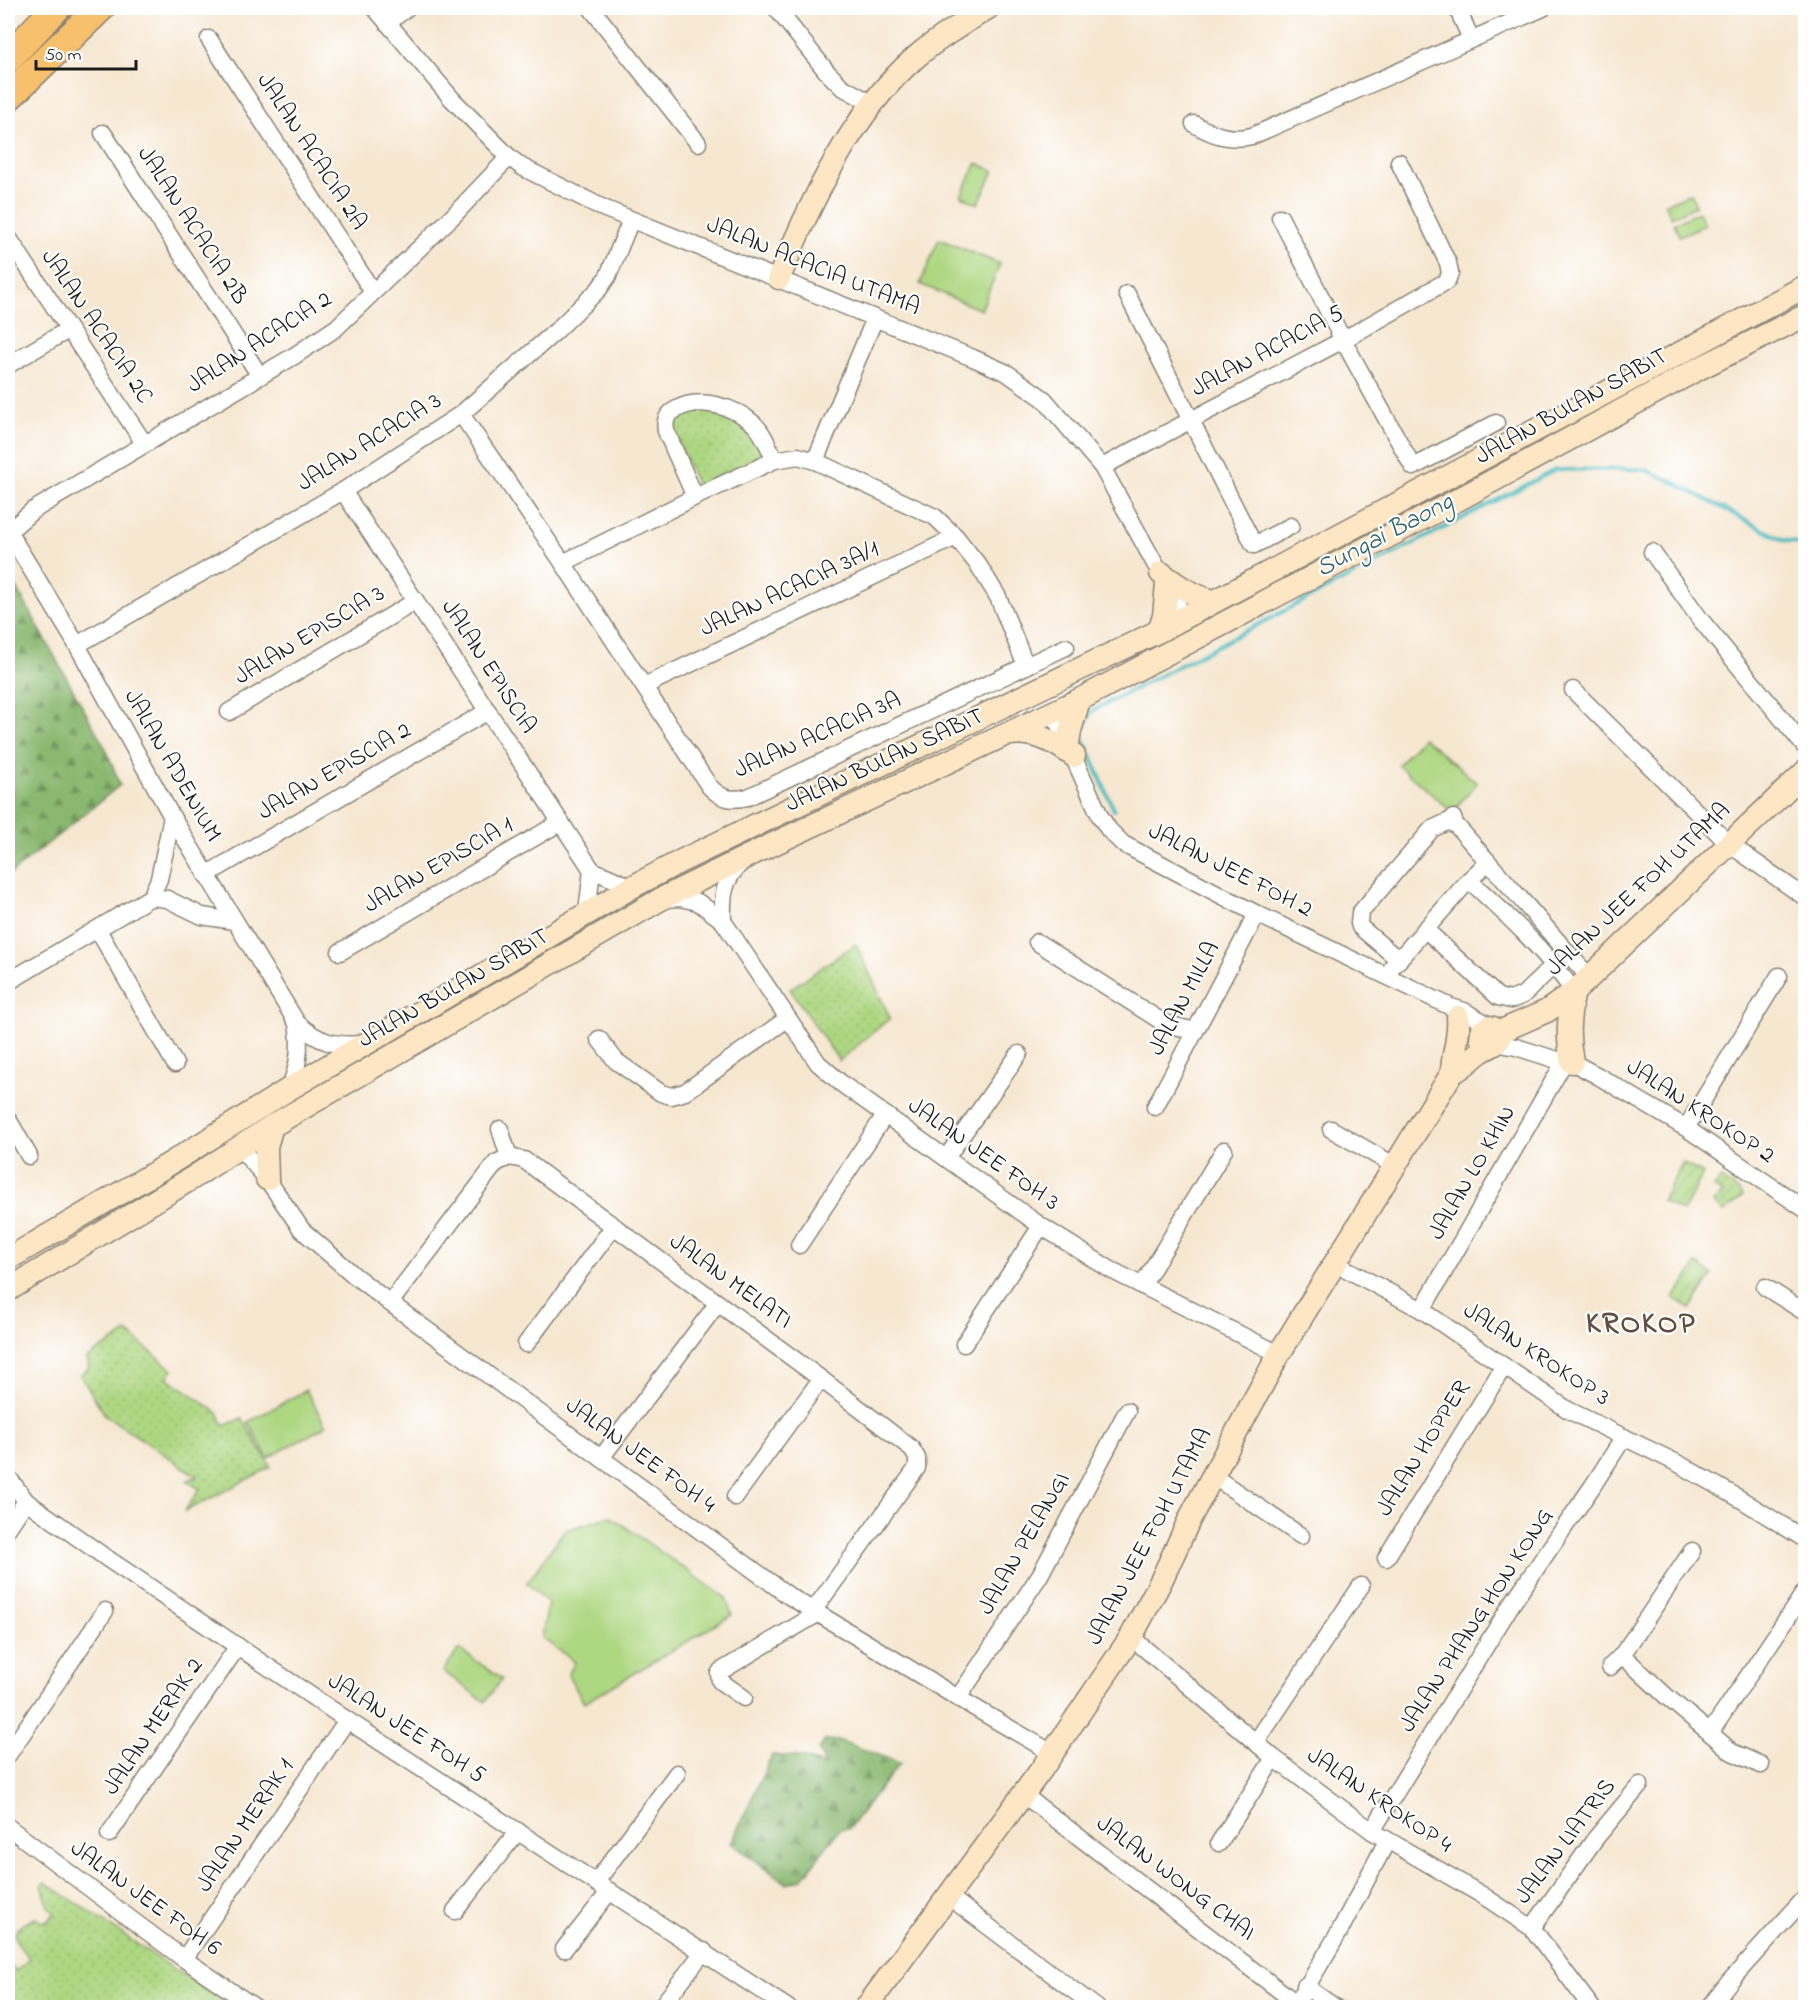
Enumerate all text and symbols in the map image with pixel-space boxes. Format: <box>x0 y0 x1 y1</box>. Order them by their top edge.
scale bar <box>36 33 136 71</box>
text: 50 m <box>45 43 82 69</box>
street label: JALAN ACACIA 2A <box>247 66 375 238</box>
street label: JALAN ACACIA 2B <box>128 140 256 312</box>
street label: JALAN ACACIA UTAMA <box>701 208 925 326</box>
street label: JALAN ACACIA 2C <box>31 243 161 411</box>
street label: JALAN ACACIA 2 <box>181 283 339 403</box>
street label: JALAN ACACIA 5 <box>1185 297 1351 407</box>
street label: JALAN BULAN SABIT <box>1469 339 1675 474</box>
street label: JALAN ACACIA 3 <box>291 385 449 501</box>
water label: Sungai Baong <box>1310 483 1462 588</box>
street label: JALAN ACACIA 3A/1 <box>694 533 886 647</box>
street label: JALAN EPISCIA 3 <box>228 577 392 695</box>
street label: JALAN EPISCIA <box>431 593 545 741</box>
street label: JALAN ADENIUM <box>114 683 230 849</box>
street label: JALAN ACACIA 3A <box>729 684 907 788</box>
street label: JALAN BULAN SABIT <box>780 700 990 822</box>
street label: JALAN EPISCIA 2 <box>252 714 418 830</box>
street label: JALAN JEE FOH UTAMA <box>1539 795 1739 985</box>
street label: JALAN EPISCIA 1 <box>358 809 521 923</box>
street label: JALAN JEE FOH 2 <box>1142 814 1318 928</box>
street label: JALAN BULAN SABIT <box>352 920 556 1058</box>
street label: JALAN MILLA <box>1140 936 1230 1062</box>
street label: JALAN KROKOP 2 <box>1619 1051 1781 1173</box>
street label: JALAN JEE FOH 3 <box>900 1089 1066 1221</box>
street label: JALAN LO KHIN <box>1420 1099 1526 1247</box>
street label: JALAN MELATI <box>661 1225 799 1339</box>
street label: JALAN KROKOP 3 <box>1456 1294 1616 1416</box>
district label: KROKOP <box>1586 1303 1696 1347</box>
street label: JALAN HOPPER <box>1368 1373 1480 1524</box>
street label: JALAN JEE FOH 4 <box>558 1389 723 1523</box>
street label: JALAN JEE FOH UTAMA <box>1078 1422 1222 1652</box>
street label: JALAN PELANGI <box>970 1466 1080 1622</box>
street label: JALAN PHANG HON KONG <box>1391 1502 1563 1740</box>
street label: JALAN MERAK 2 <box>95 1651 213 1803</box>
street label: JALAN JEE FOH 5 <box>320 1665 492 1793</box>
street label: JALAN KROKOP 4 <box>1299 1739 1459 1863</box>
street label: JALAN MERAK 1 <box>188 1752 304 1900</box>
street label: JALAN LIATRIS <box>1507 1772 1625 1912</box>
street label: JALAN WONG CHAI <box>1088 1807 1262 1951</box>
street label: JALAN JEE FOH 6 <box>62 1832 228 1966</box>

